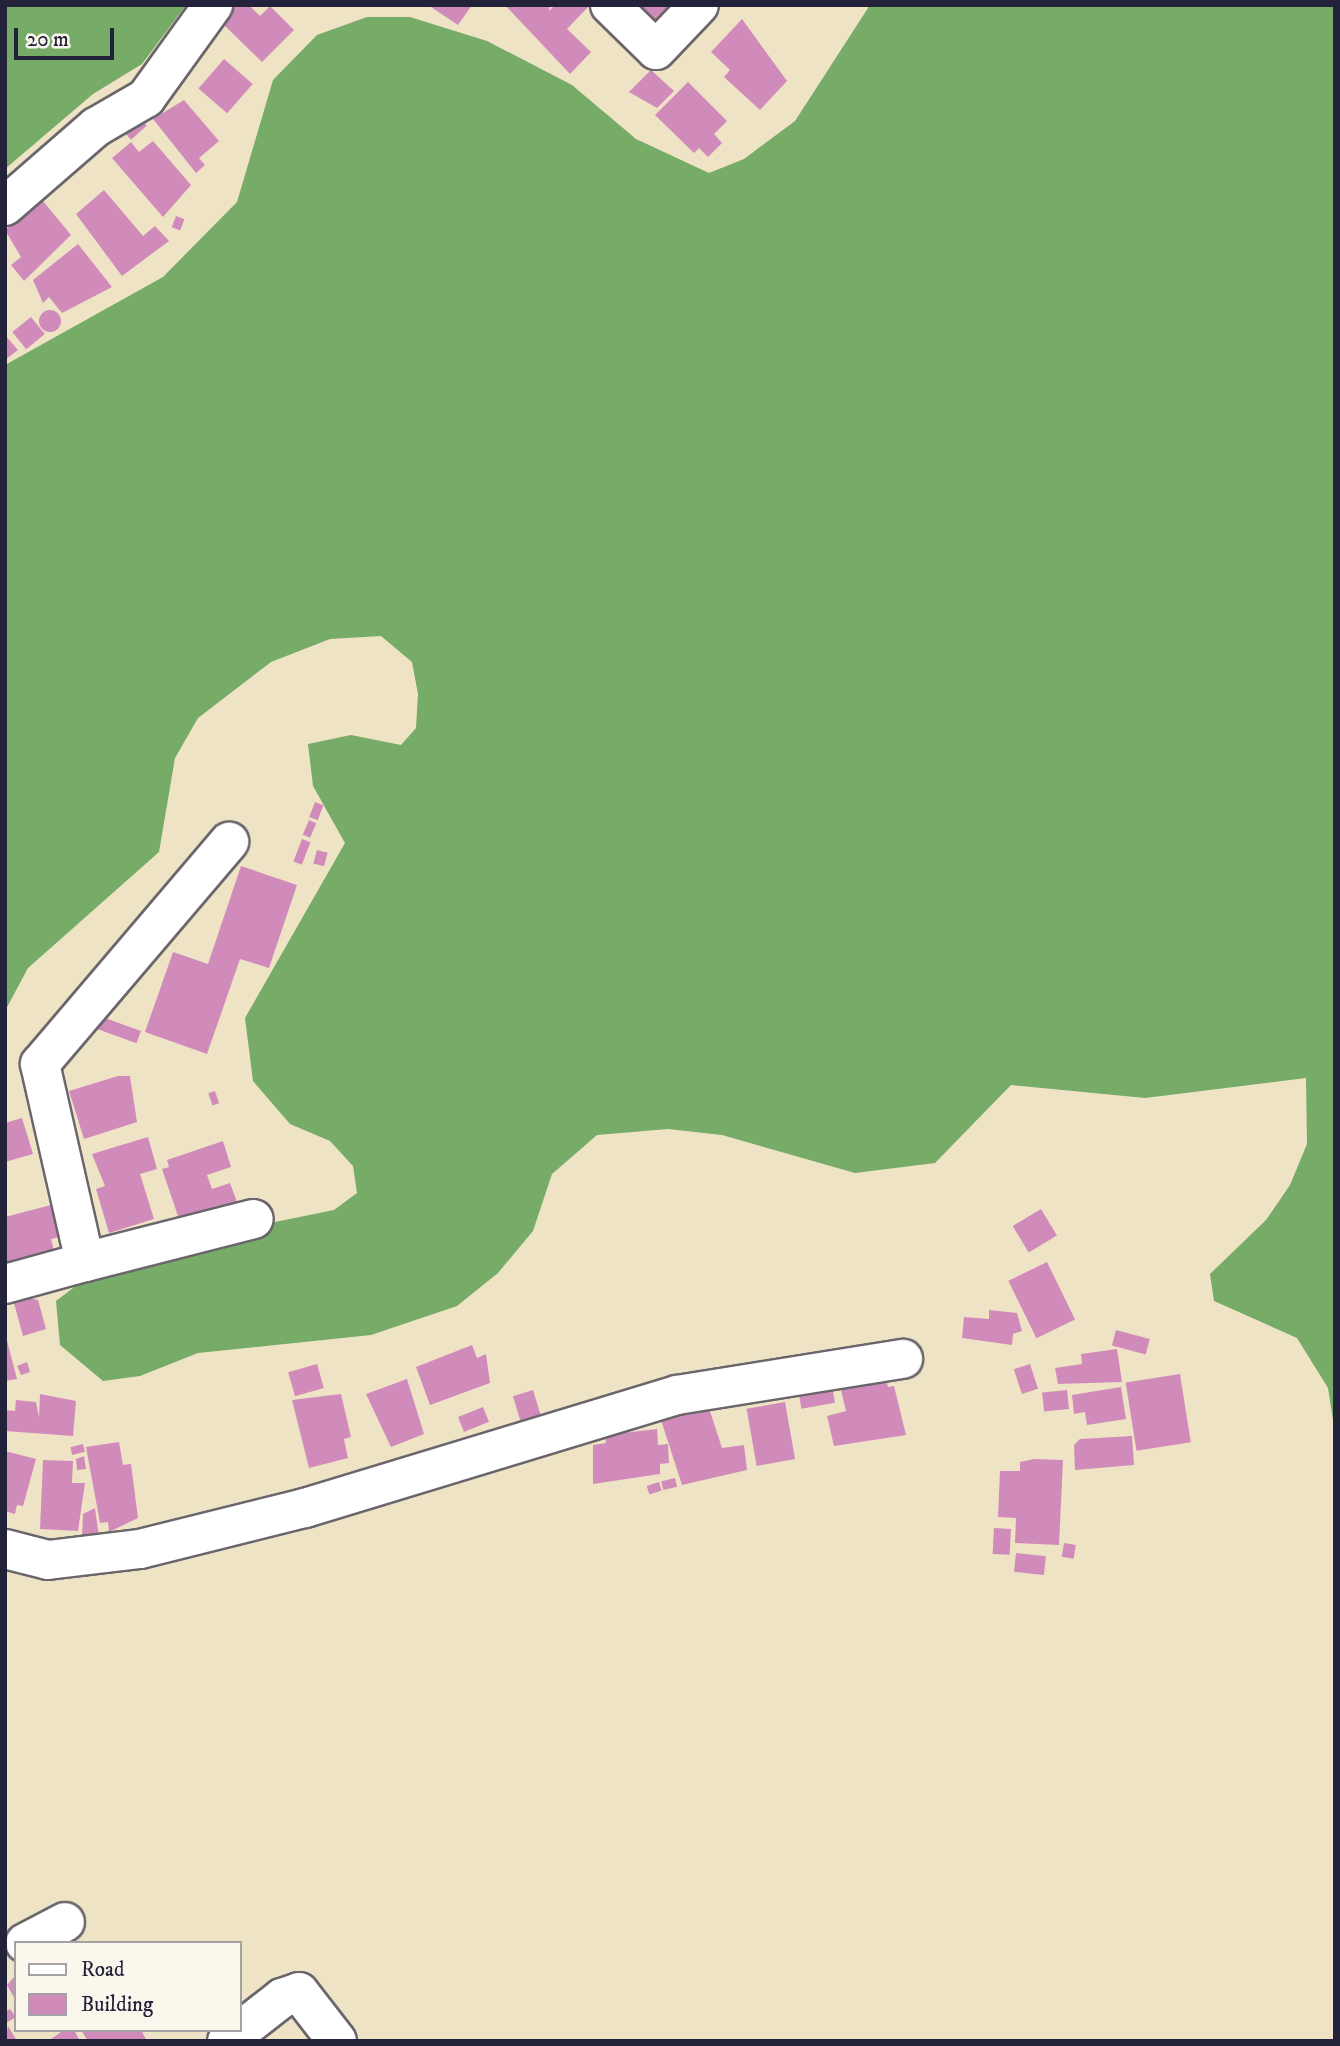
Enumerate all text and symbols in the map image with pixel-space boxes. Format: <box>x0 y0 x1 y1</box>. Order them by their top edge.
scale bar <box>18 14 117 58</box>
text: 20 m <box>27 27 69 53</box>
legend <box>14 1941 242 2032</box>
text: Road <box>81 1957 125 1983</box>
text: Building <box>81 1992 153 2018</box>

